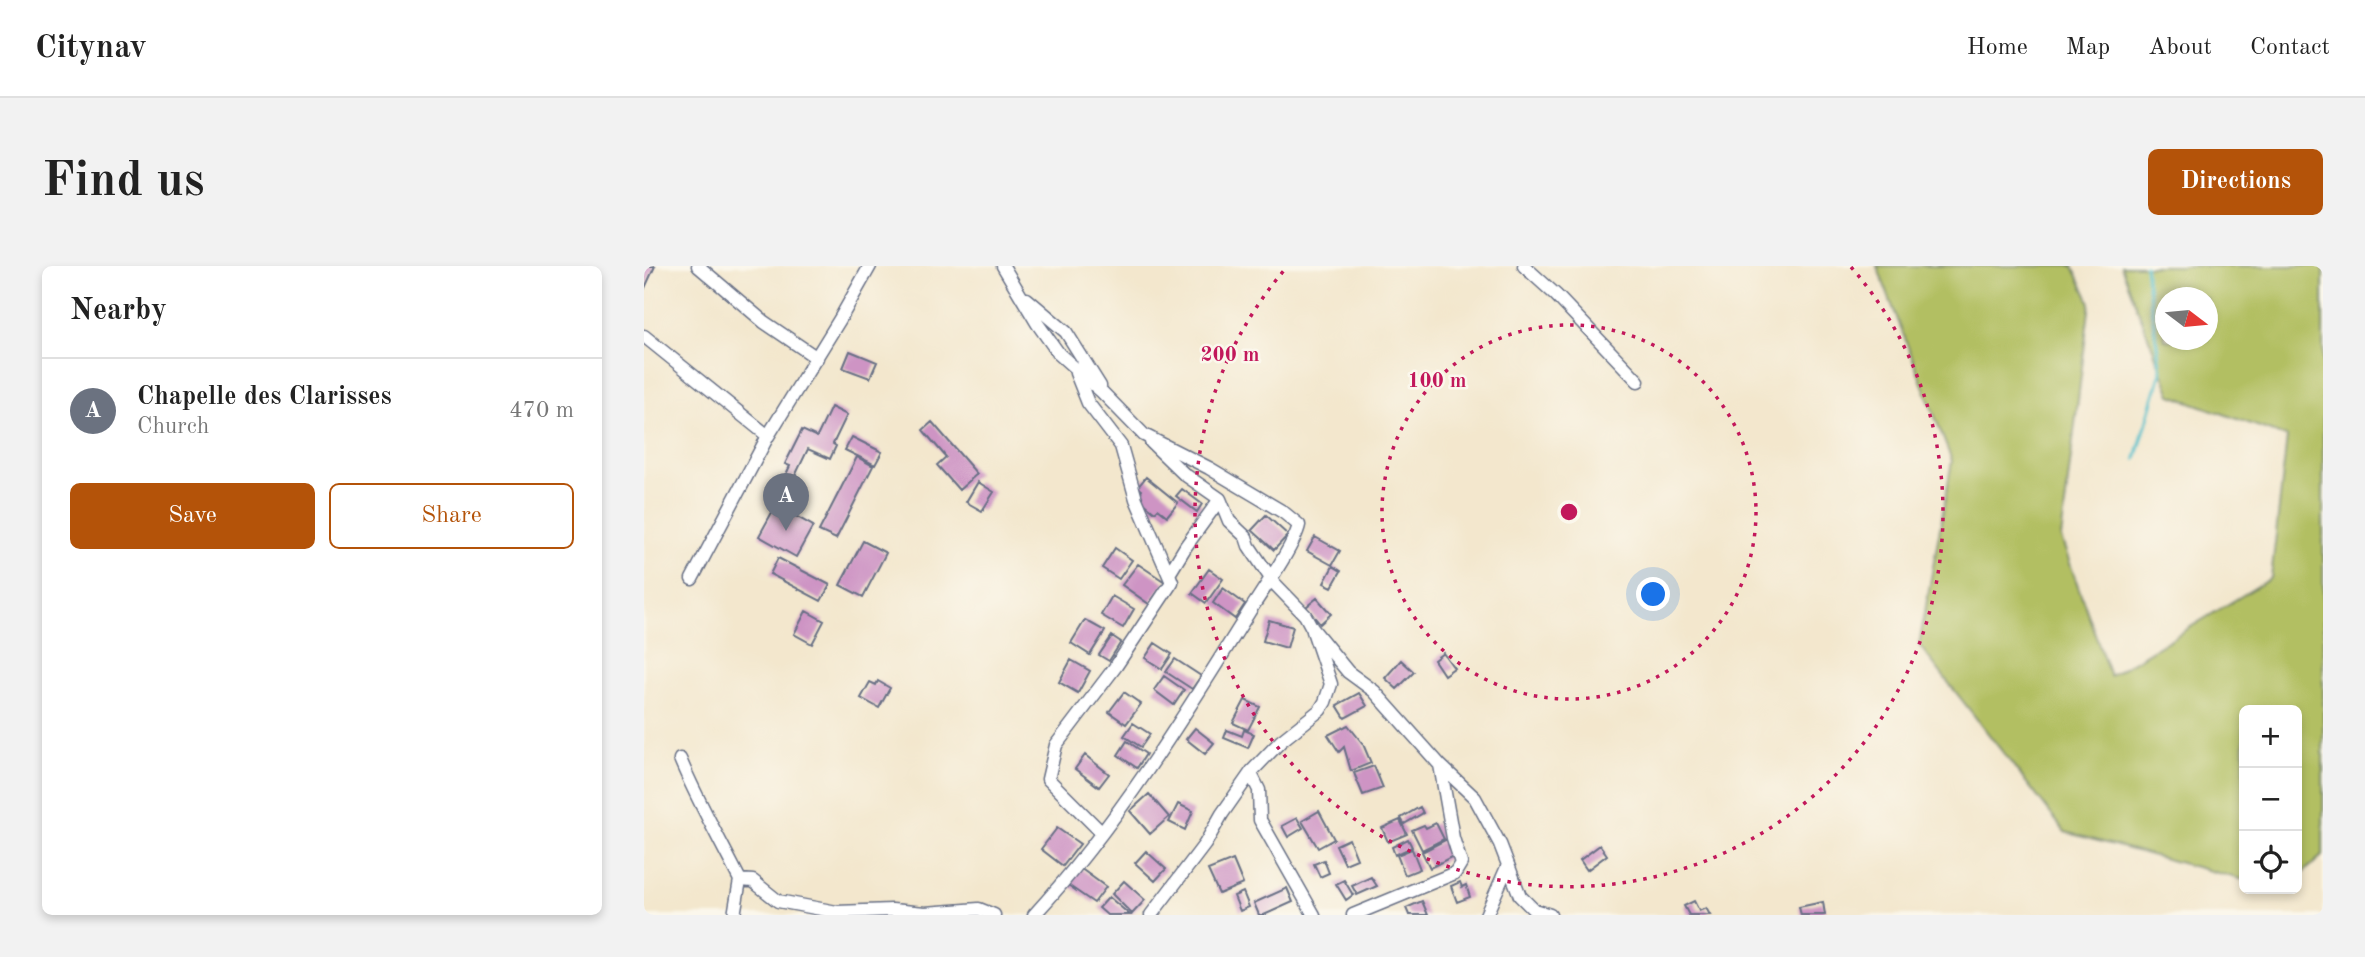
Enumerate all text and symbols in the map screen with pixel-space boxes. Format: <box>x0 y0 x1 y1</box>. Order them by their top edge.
text: Citynav <box>35 32 147 65</box>
text: Home <box>1967 36 2028 60</box>
text: Map <box>2066 36 2110 60</box>
text: About <box>2148 36 2212 60</box>
text: Contact <box>2250 36 2330 60</box>
button: Directions <box>2148 149 2323 215</box>
text: Find us <box>42 158 205 207</box>
north arrow <box>2155 287 2218 350</box>
text: Nearby <box>70 296 167 326</box>
text: 200 m <box>1200 345 1260 366</box>
text: 100 m <box>1407 371 1467 392</box>
text: Chapelle des Clarisses <box>137 384 392 410</box>
text: A <box>84 399 102 422</box>
text: 470 m <box>509 399 574 422</box>
text: Church <box>137 415 209 438</box>
pin: A <box>763 473 809 531</box>
button: Save <box>70 483 315 549</box>
button: Share <box>329 483 574 549</box>
centre of rings <box>1557 500 1581 524</box>
your location <box>1636 577 1670 611</box>
map controls <box>2239 705 2302 894</box>
button: + <box>2239 705 2302 768</box>
button: − <box>2239 768 2302 831</box>
button: locate <box>2239 831 2302 894</box>

